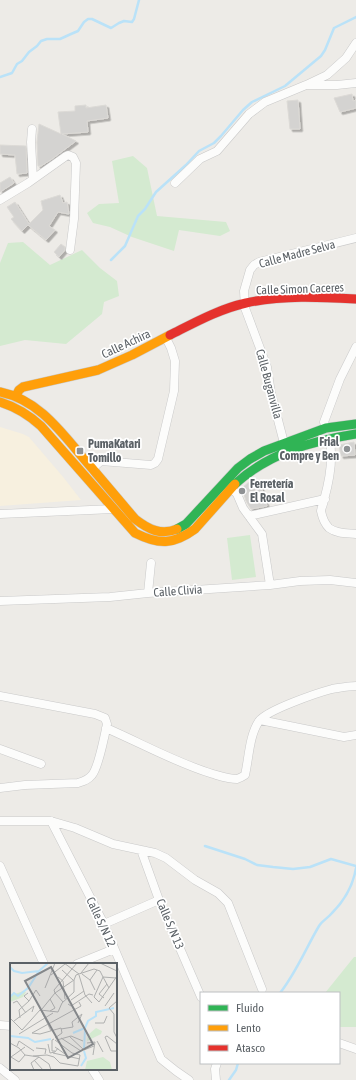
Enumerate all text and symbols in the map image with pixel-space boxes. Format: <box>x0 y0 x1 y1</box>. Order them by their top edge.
street label: Calle Madre Selva <box>257 237 337 271</box>
street label: Calle Simon Caceres <box>256 280 344 298</box>
street label: Calle Achira <box>99 327 153 361</box>
street label: Calle Buganvilla <box>253 348 285 420</box>
place label: Frial Compre y Ben <box>279 435 340 463</box>
place label: PumaKatari Tomillo <box>88 437 141 465</box>
marker: Frial Compre y Ben <box>342 444 352 454</box>
marker: PumaKatari Tomillo <box>75 446 85 456</box>
place label: Ferretería El Rosal <box>250 477 294 505</box>
marker: Ferretería El Rosal <box>237 486 247 496</box>
street label: Calle Clivia <box>153 582 203 600</box>
street label: Calle S/N 12 <box>83 895 119 949</box>
street label: Calle S/N 13 <box>153 897 187 951</box>
inset map <box>10 963 117 1070</box>
legend <box>200 992 340 1064</box>
text: Fluido <box>236 1001 264 1015</box>
text: Lento <box>236 1021 261 1035</box>
text: Atasco <box>236 1041 266 1055</box>

